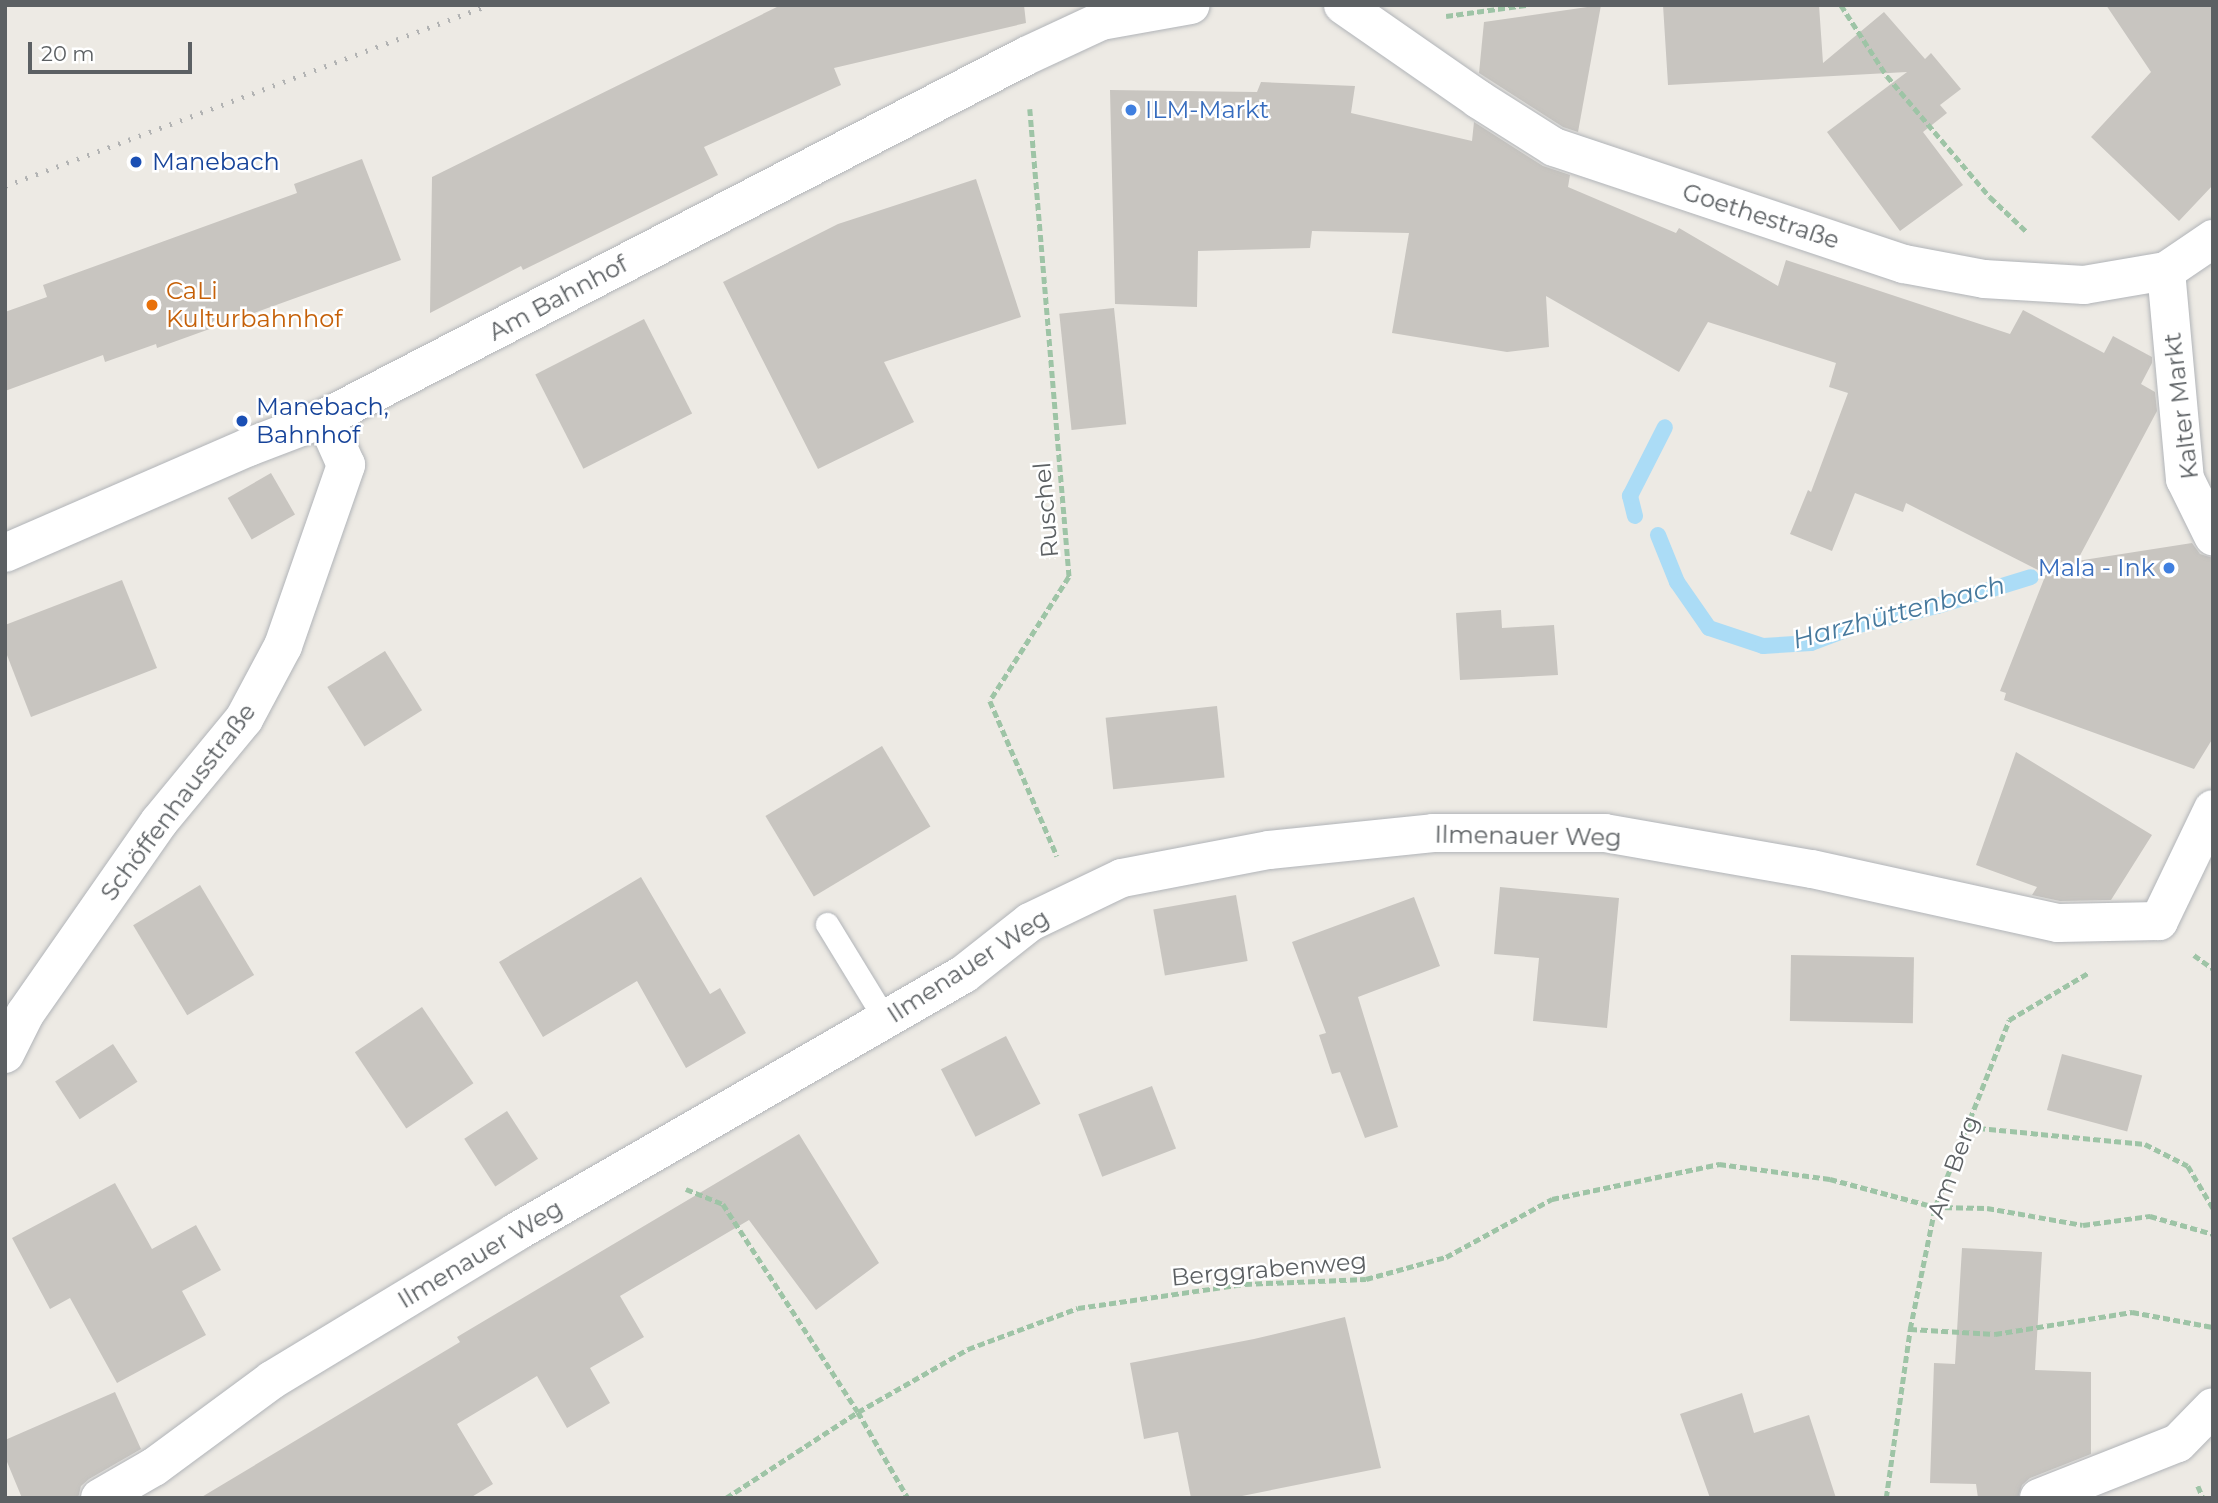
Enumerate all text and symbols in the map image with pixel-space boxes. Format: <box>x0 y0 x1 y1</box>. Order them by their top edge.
scale bar <box>32 28 196 72</box>
text: 20 m <box>41 41 95 66</box>
place label: ILM-Markt <box>1145 96 1269 124</box>
marker: ILM-Markt <box>1123 102 1139 118</box>
place label: Manebach <box>152 148 280 176</box>
marker: Manebach <box>126 152 146 172</box>
street label: Goethestraße <box>1679 177 1843 255</box>
street label: Am Bahnhof <box>484 249 632 347</box>
place label: CaLi Kulturbahnhof <box>166 277 343 333</box>
marker: CaLi Kulturbahnhof <box>144 297 160 313</box>
street label: Kalter Markt <box>2158 331 2204 481</box>
place label: Manebach, Bahnhof <box>256 393 389 449</box>
marker: Manebach, Bahnhof <box>234 413 250 429</box>
street label: Ruschel <box>1027 461 1065 559</box>
place label: Mala - Ink <box>2038 554 2155 582</box>
marker: Mala - Ink <box>2161 560 2177 576</box>
water label: Harzhüttenbach <box>1789 570 2009 656</box>
street label: Schöffenhausstraße <box>95 698 261 906</box>
street label: Ilmenauer Weg <box>1434 820 1622 852</box>
street label: Ilmenauer Weg <box>882 903 1054 1029</box>
street label: Am Berg <box>1921 1112 1985 1222</box>
street label: Ilmenauer Weg <box>392 1194 568 1314</box>
street label: Berggrabenweg <box>1170 1246 1368 1292</box>

